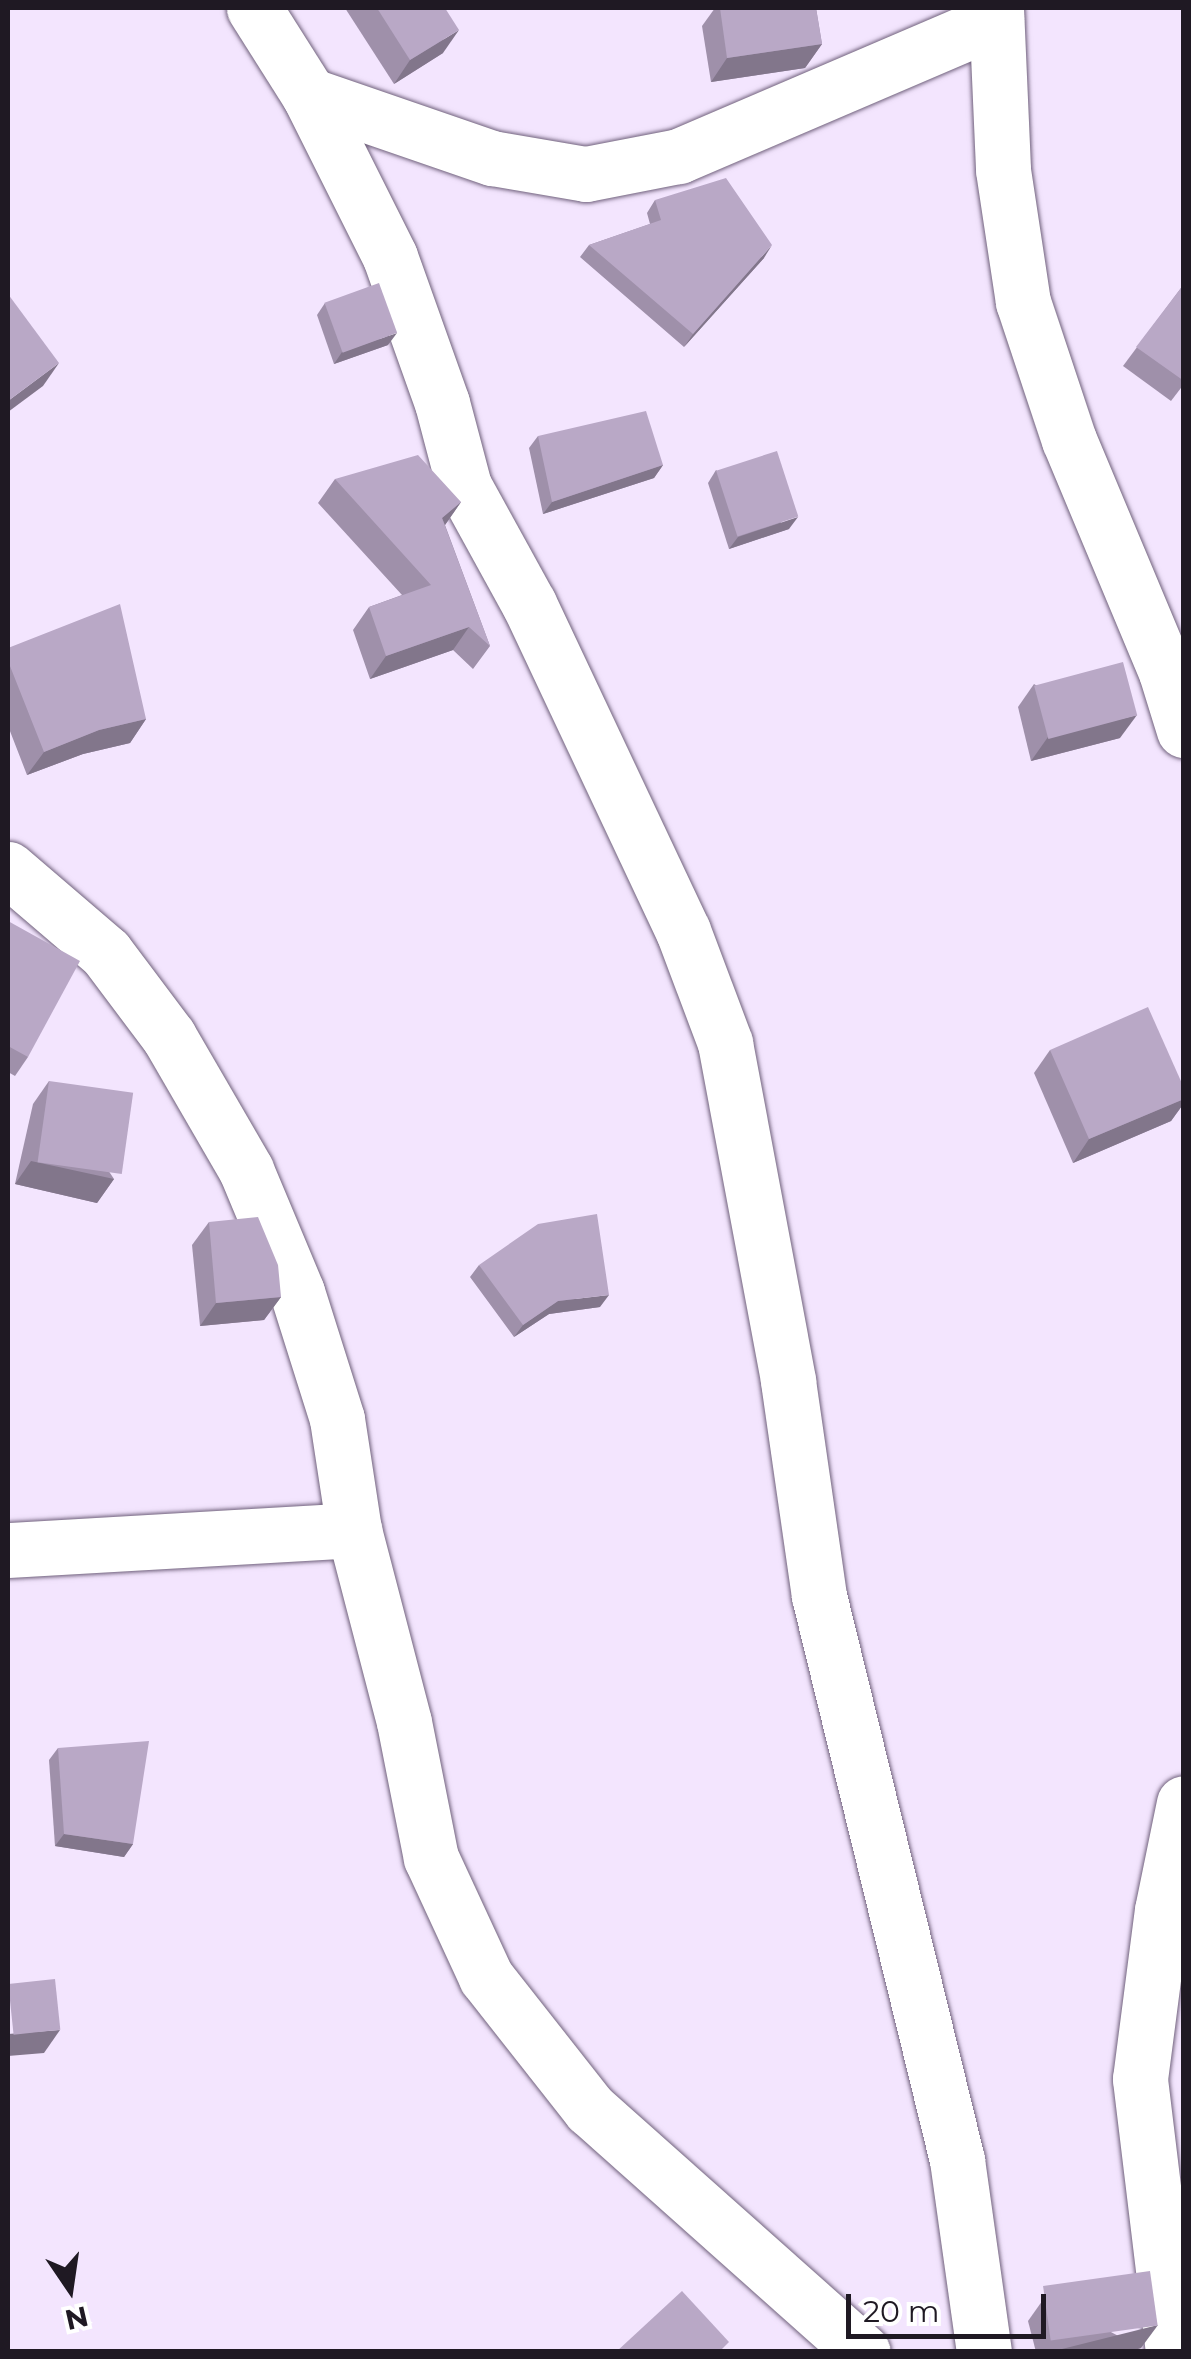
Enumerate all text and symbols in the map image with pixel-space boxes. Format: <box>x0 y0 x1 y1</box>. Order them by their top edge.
north arrow <box>20 2239 120 2339</box>
scale bar <box>851 2274 1051 2336</box>
text: 20 m <box>863 2293 940 2330</box>
text: N <box>62 2299 92 2337</box>

